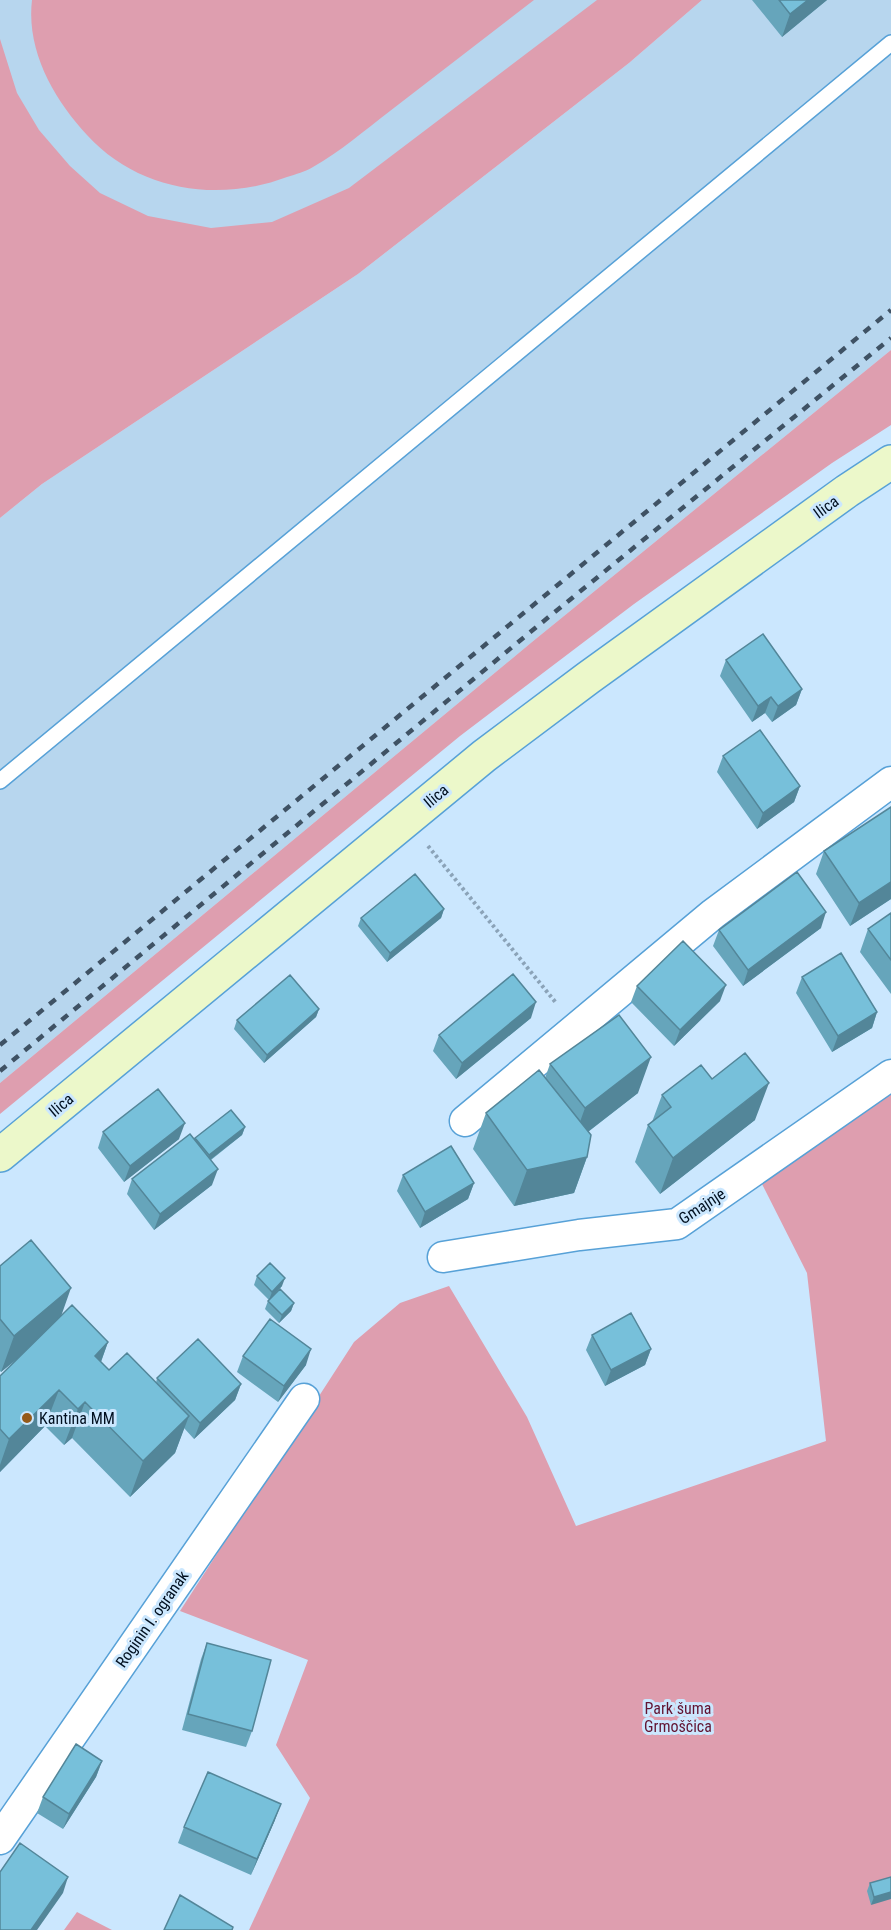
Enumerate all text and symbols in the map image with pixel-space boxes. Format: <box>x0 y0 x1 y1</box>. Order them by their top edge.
street label: Ilica <box>810 492 842 522</box>
street label: Ilica <box>420 780 452 812</box>
street label: Ilica <box>45 1089 77 1121</box>
street label: Gmajnje <box>675 1184 729 1228</box>
place label: Kantina MM <box>39 1409 115 1428</box>
marker: Kantina MM <box>20 1411 34 1425</box>
street label: Roginin I. ogranak <box>112 1566 193 1671</box>
park label: Park šuma Grmoščica <box>644 1699 712 1736</box>

